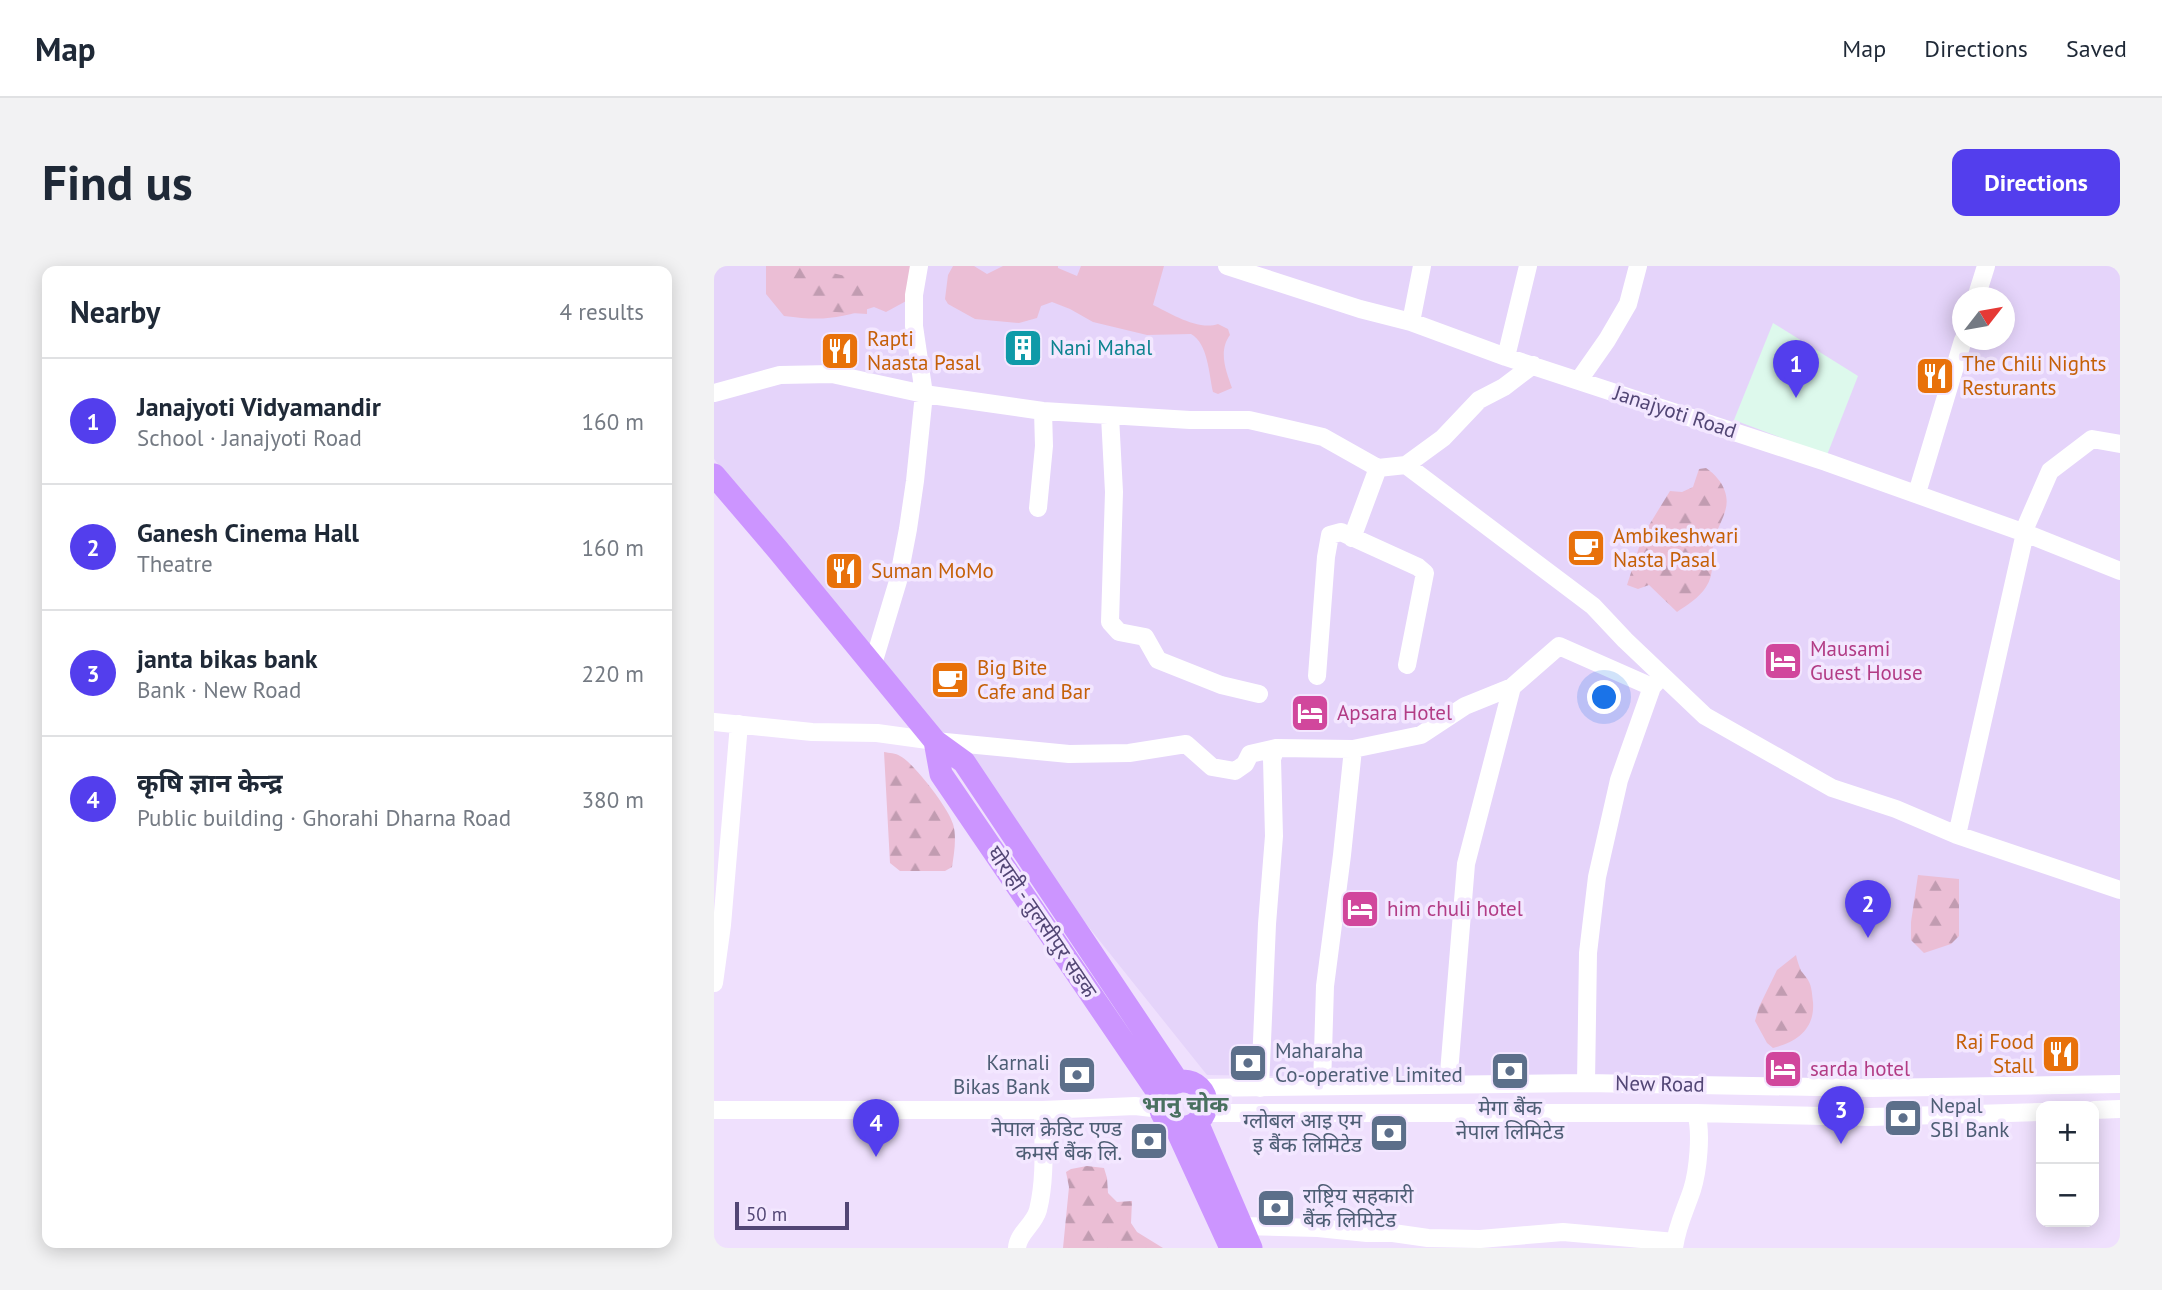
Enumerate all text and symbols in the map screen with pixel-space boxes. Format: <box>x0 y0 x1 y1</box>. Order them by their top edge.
text: Map <box>35 27 96 70</box>
text: Map <box>1842 33 1886 64</box>
text: Directions <box>1924 33 2028 64</box>
text: Saved <box>2066 33 2127 64</box>
button: Directions <box>1952 149 2120 216</box>
text: Find us <box>42 150 193 214</box>
north arrow <box>1952 287 2015 350</box>
text: Nearby <box>70 292 160 331</box>
text: 4 results <box>560 297 644 326</box>
place label: Rapti Naasta Pasal <box>867 325 981 376</box>
building icon: Nani Mahal <box>1002 327 1044 369</box>
restaurant icon: Rapti Naasta Pasal <box>819 330 861 372</box>
place label: Nani Mahal <box>1050 334 1152 361</box>
pin: 1 <box>1773 340 1819 398</box>
place label: The Chili Nights Resturants <box>1962 350 2106 401</box>
restaurant icon: The Chili Nights Resturants <box>1914 355 1956 397</box>
street label: Janajyoti Road <box>1609 379 1740 444</box>
text: Janajyoti Vidyamandir <box>137 390 381 423</box>
text: 1 <box>86 407 100 436</box>
text: 160 m <box>582 407 644 436</box>
text: School · Janajyoti Road <box>137 423 362 452</box>
text: Ganesh Cinema Hall <box>137 516 359 549</box>
place label: Ambikeshwari Nasta Pasal <box>1613 522 1739 573</box>
cafe icon: Ambikeshwari Nasta Pasal <box>1565 527 1607 569</box>
text: 2 <box>86 533 100 562</box>
text: 160 m <box>582 533 644 562</box>
text: Theatre <box>137 549 213 578</box>
restaurant icon: Suman MoMo <box>823 550 865 592</box>
place label: Suman MoMo <box>871 557 994 584</box>
place label: Mausami Guest House <box>1810 635 1923 686</box>
hotel icon: Mausami Guest House <box>1762 640 1804 682</box>
text: janta bikas bank <box>137 642 318 675</box>
place label: Big Bite Cafe and Bar <box>977 654 1090 705</box>
text: 3 <box>86 659 100 688</box>
text: 220 m <box>582 659 644 688</box>
cafe icon: Big Bite Cafe and Bar <box>929 659 971 701</box>
text: Bank · New Road <box>137 675 301 704</box>
your location <box>1587 680 1621 714</box>
hotel icon: Apsara Hotel <box>1289 692 1331 734</box>
place label: Apsara Hotel <box>1337 699 1452 726</box>
text: कृषि ज्ञान केन्द्र <box>137 766 283 799</box>
text: 4 <box>86 785 100 814</box>
text: 380 m <box>582 785 644 814</box>
text: Public building · Ghorahi Dharna Road <box>137 803 511 832</box>
street label: घोराही - तुलसीपुर सडक <box>982 841 1104 1004</box>
pin: 2 <box>1845 880 1891 938</box>
hotel icon: him chuli hotel <box>1339 888 1381 930</box>
place label: him chuli hotel <box>1387 895 1523 922</box>
place label: Raj Food Stall <box>1955 1028 2034 1079</box>
restaurant icon: Raj Food Stall <box>2040 1033 2082 1075</box>
place label: Maharaha Co-operative Limited <box>1275 1037 1463 1088</box>
bank icon: Maharaha Co-operative Limited <box>1227 1042 1269 1084</box>
hotel icon: sarda hotel <box>1762 1048 1804 1090</box>
place label: Karnali Bikas Bank <box>953 1049 1050 1100</box>
bank icon: मेगा बैंक नेपाल लिमिटेड <box>1489 1050 1531 1092</box>
bank icon: Karnali Bikas Bank <box>1056 1054 1098 1096</box>
place label: sarda hotel <box>1810 1055 1910 1082</box>
street label: New Road <box>1615 1069 1705 1098</box>
pin: 3 <box>1818 1086 1864 1144</box>
district label: भानु चोक <box>1142 1089 1229 1118</box>
place label: Nepal SBI Bank <box>1930 1092 2009 1143</box>
place label: मेगा बैंक नेपाल लिमिटेड <box>1456 1094 1565 1145</box>
bank icon: Nepal SBI Bank <box>1882 1097 1924 1139</box>
pin: 4 <box>853 1099 899 1157</box>
map controls <box>2036 1101 2099 1227</box>
button: + <box>2036 1101 2099 1164</box>
place label: ग्लोबल आइ एम इ बैंक लिमिटेड <box>1243 1107 1363 1158</box>
bank icon: ग्लोबल आइ एम इ बैंक लिमिटेड <box>1368 1112 1410 1154</box>
place label: नेपाल क्रेडिट एण्ड कमर्स बैंक लि. <box>991 1115 1123 1166</box>
bank icon: नेपाल क्रेडिट एण्ड कमर्स बैंक लि. <box>1128 1120 1170 1162</box>
button: − <box>2036 1164 2099 1227</box>
place label: राष्ट्रिय सहकारी बैंक लिमिटेड <box>1303 1182 1414 1233</box>
bank icon: राष्ट्रिय सहकारी बैंक लिमिटेड <box>1255 1187 1297 1229</box>
scale bar <box>735 1199 849 1231</box>
text: 50 m <box>746 1202 787 1226</box>

